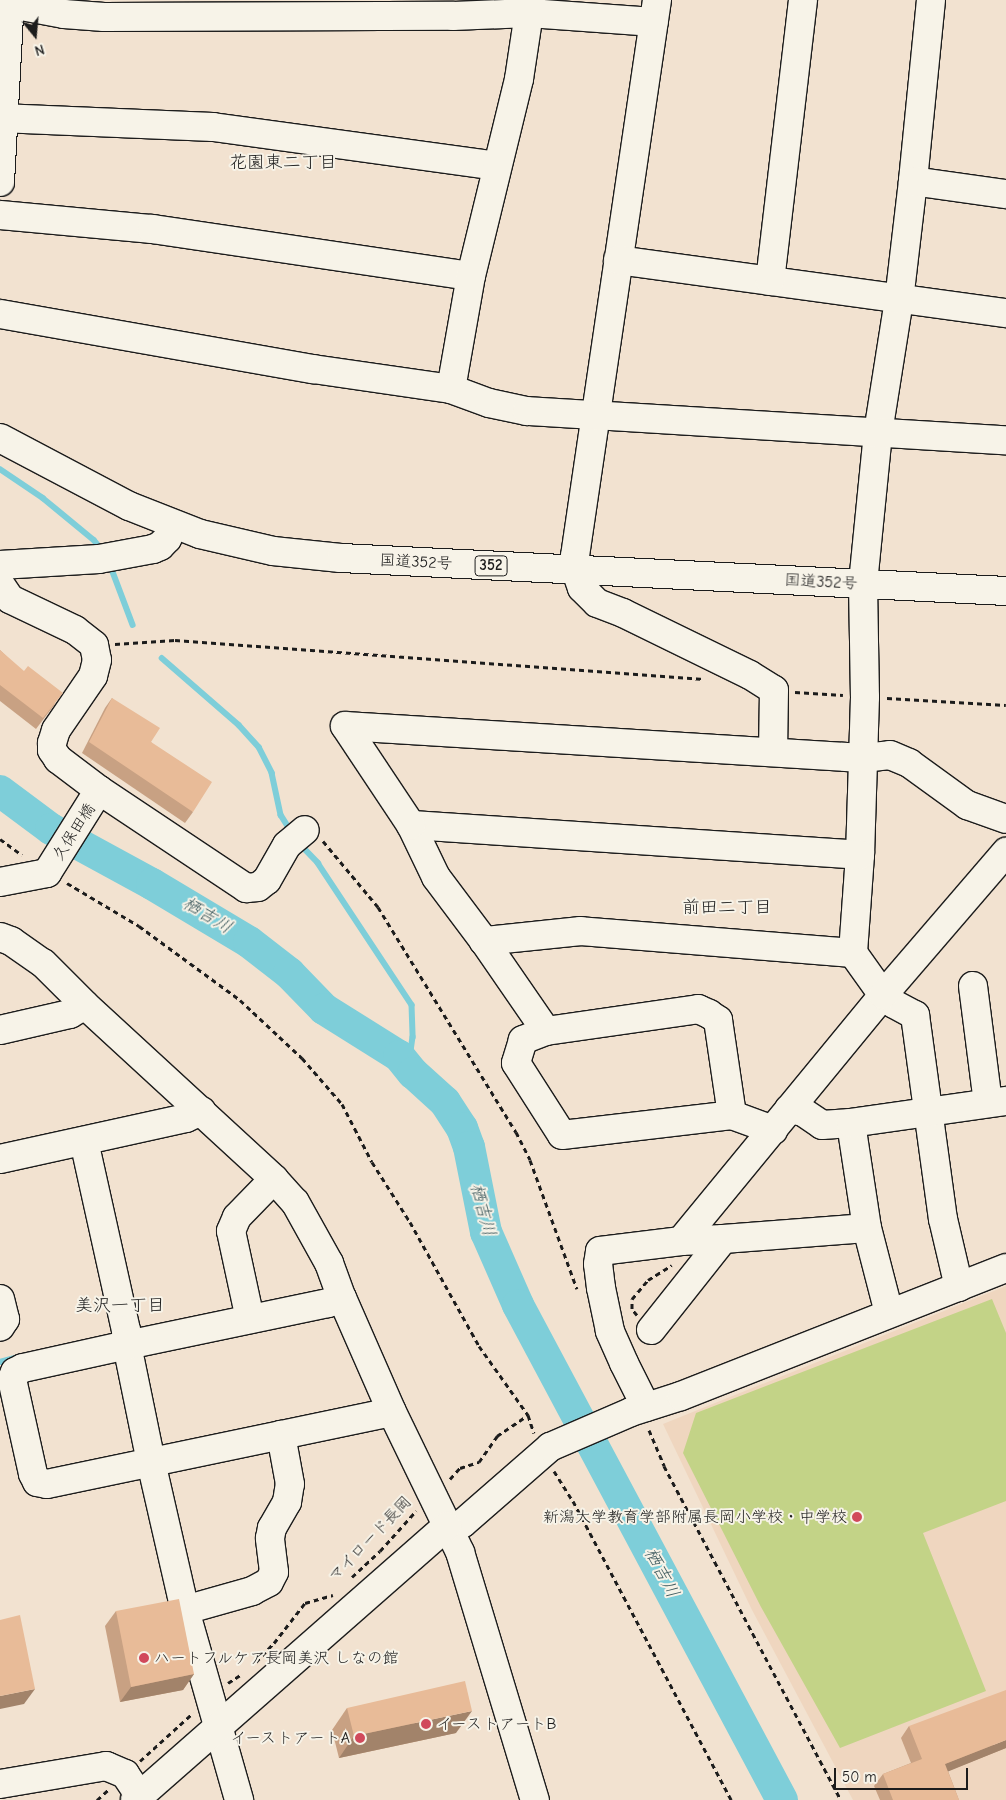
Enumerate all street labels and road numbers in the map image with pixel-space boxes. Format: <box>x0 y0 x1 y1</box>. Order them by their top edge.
street label: 国道352号 <box>379 550 453 574</box>
road number: 352 <box>474 554 508 578</box>
street label: 国道352号 <box>784 570 858 594</box>
street label: 久保田橋 <box>49 800 99 864</box>
street label: マイロード長岡 <box>324 1492 416 1586</box>

